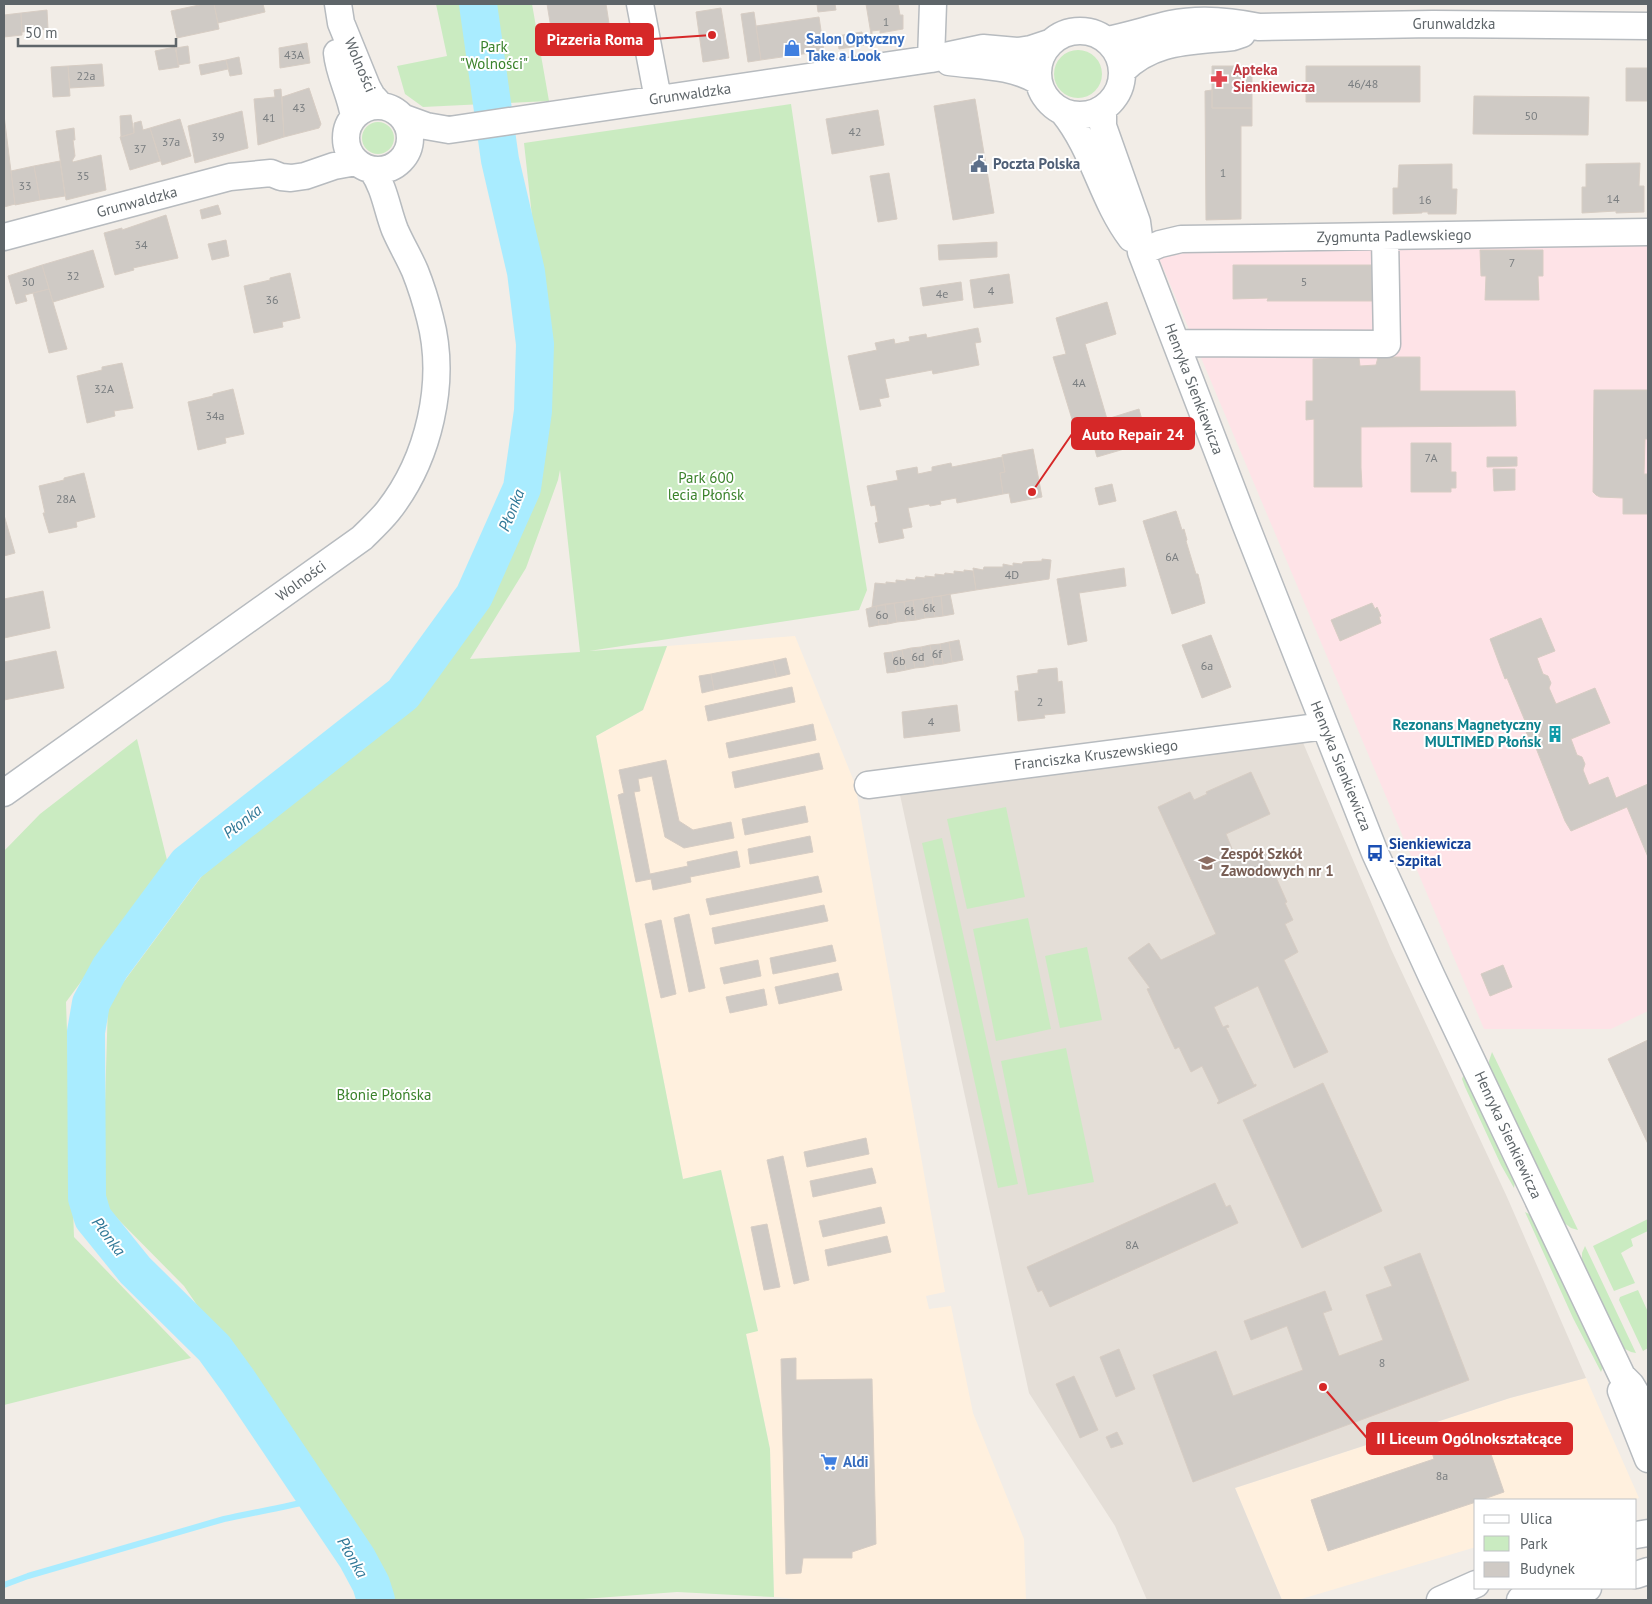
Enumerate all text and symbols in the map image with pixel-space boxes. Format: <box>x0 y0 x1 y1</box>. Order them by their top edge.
house number: 1 <box>883 14 889 29</box>
street label: Grunwaldzka <box>1413 14 1495 33</box>
scale bar <box>18 15 175 47</box>
text: 50 m <box>25 23 58 42</box>
callout: Pizzeria Roma <box>536 24 653 55</box>
text: Pizzeria Roma <box>547 29 643 49</box>
place label: Salon Optyczny Take a Look <box>806 29 905 65</box>
street label: Wolności <box>340 35 380 95</box>
park label: Park "Wolności" <box>460 37 528 73</box>
shop icon: Salon Optyczny Take a Look <box>782 38 802 58</box>
house number: 43A <box>284 47 304 62</box>
place label: Apteka Sienkiewicza <box>1233 60 1315 96</box>
house number: 22a <box>76 68 96 83</box>
pharmacy icon: Apteka Sienkiewicza <box>1209 69 1229 89</box>
house number: 46/48 <box>1348 76 1378 91</box>
street label: Grunwaldzka <box>648 78 732 109</box>
house number: 43 <box>292 100 306 115</box>
house number: 50 <box>1524 108 1538 123</box>
house number: 41 <box>262 110 276 125</box>
house number: 42 <box>848 124 862 139</box>
house number: 39 <box>211 129 225 144</box>
house number: 37a <box>162 134 180 149</box>
house number: 37 <box>133 141 147 156</box>
public building icon: Poczta Polska <box>969 154 989 174</box>
place label: Poczta Polska <box>993 154 1080 173</box>
house number: 1 <box>1220 165 1226 180</box>
house number: 35 <box>76 168 90 183</box>
house number: 33 <box>18 178 32 193</box>
street label: Grunwaldzka <box>94 182 179 221</box>
house number: 14 <box>1606 191 1620 206</box>
house number: 16 <box>1418 192 1432 207</box>
street label: Zygmunta Padlewskiego <box>1316 225 1472 246</box>
house number: 34 <box>134 237 148 252</box>
house number: 7 <box>1509 255 1515 270</box>
house number: 32 <box>66 268 80 283</box>
house number: 30 <box>21 274 35 289</box>
house number: 5 <box>1301 274 1307 289</box>
house number: 4 <box>988 283 995 298</box>
house number: 4e <box>936 286 948 301</box>
house number: 36 <box>265 292 279 307</box>
street label: Henryka Sienkiewicza <box>1161 321 1228 457</box>
house number: 4A <box>1072 375 1086 390</box>
house number: 32A <box>94 381 114 396</box>
house number: 34a <box>205 408 225 423</box>
callout: Auto Repair 24 <box>1072 418 1194 449</box>
text: Auto Repair 24 <box>1082 424 1184 444</box>
house number: 7A <box>1425 450 1437 465</box>
park label: Park 600 lecia Płońsk <box>668 468 745 504</box>
water label: Płonka <box>494 486 529 534</box>
house number: 28A <box>56 491 76 506</box>
house number: 6A <box>1165 549 1179 564</box>
street label: Wolności <box>272 556 330 605</box>
house number: 4D <box>1005 567 1019 582</box>
house number: 6k <box>923 600 935 615</box>
house number: 6ł <box>904 603 915 618</box>
house number: 6o <box>876 607 888 622</box>
house number: 6f <box>932 646 943 661</box>
house number: 6d <box>912 649 925 664</box>
house number: 6b <box>892 653 906 668</box>
house number: 6a <box>1201 658 1213 673</box>
house number: 2 <box>1037 694 1043 709</box>
street label: Henryka Sienkiewicza <box>1307 698 1376 834</box>
house number: 4 <box>928 714 935 729</box>
place label: Rezonans Magnetyczny MULTIMED Płońsk <box>1393 715 1542 751</box>
building icon: Rezonans Magnetyczny MULTIMED Płońsk <box>1545 724 1565 744</box>
street label: Franciszka Kruszewskiego <box>1013 735 1179 774</box>
water label: Płonka <box>219 800 266 842</box>
place label: Sienkiewicza - Szpital <box>1389 834 1471 870</box>
bus stop icon: Sienkiewicza - Szpital <box>1365 843 1385 863</box>
place label: Zespół Szkół Zawodowych nr 1 <box>1221 844 1334 880</box>
school or university icon: Zespół Szkół Zawodowych nr 1 <box>1197 853 1217 873</box>
street label: Henryka Sienkiewicza <box>1471 1068 1546 1202</box>
park label: Błonie Płońska <box>337 1085 431 1104</box>
water label: Płonka <box>88 1213 130 1260</box>
house number: 8A <box>1125 1237 1139 1252</box>
house number: 8 <box>1379 1355 1385 1370</box>
callout: II Liceum Ogólnokształcące <box>1367 1423 1572 1454</box>
text: II Liceum Ogólnokształcące <box>1376 1428 1562 1448</box>
supermarket icon: Aldi <box>819 1452 839 1472</box>
place label: Aldi <box>843 1452 869 1471</box>
house number: 8a <box>1436 1468 1448 1483</box>
legend <box>1474 1499 1637 1589</box>
text: Ulica <box>1520 1509 1552 1528</box>
water label: Płonka <box>333 1533 373 1581</box>
text: Park <box>1520 1534 1548 1553</box>
text: Budynek <box>1520 1559 1576 1578</box>

